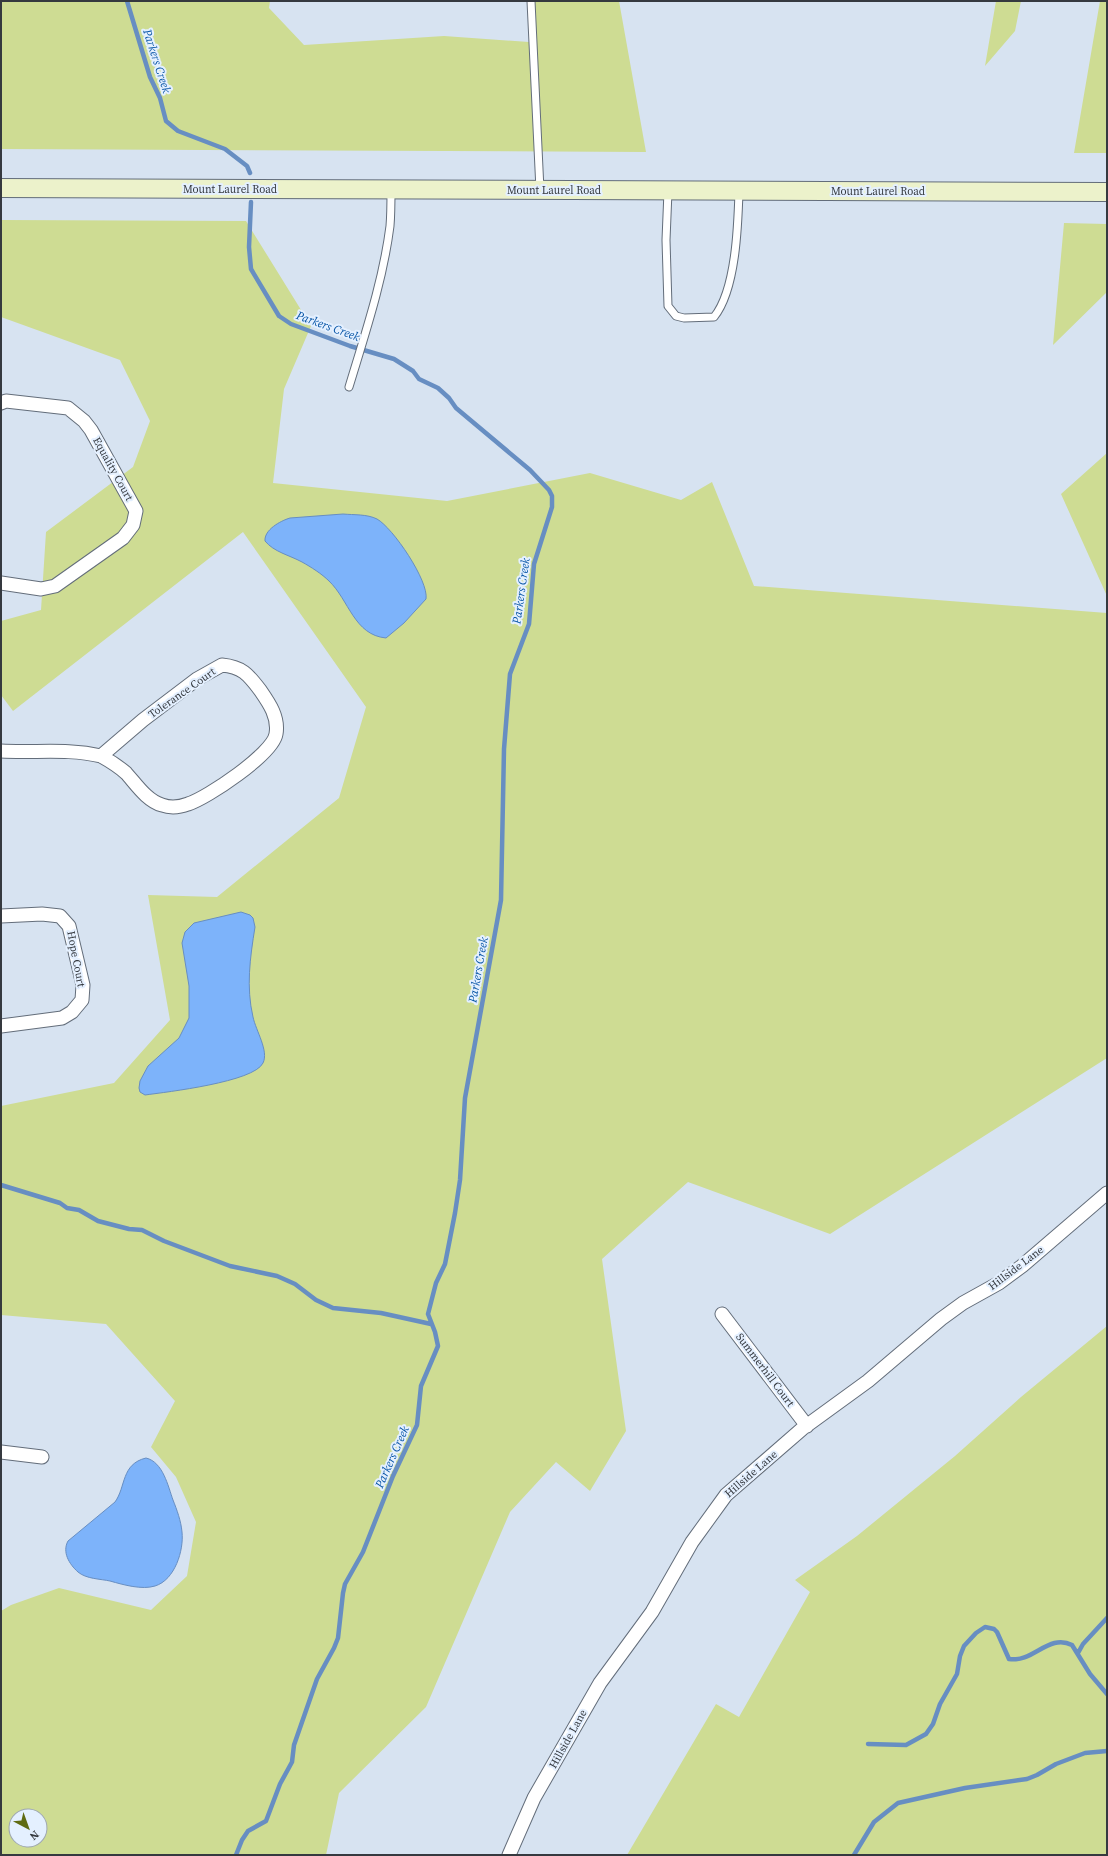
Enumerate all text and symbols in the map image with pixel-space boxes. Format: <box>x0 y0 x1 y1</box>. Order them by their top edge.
water label: Parkers Creek <box>139 26 175 95</box>
street label: Mount Laurel Road <box>183 182 278 197</box>
street label: Mount Laurel Road <box>507 183 602 198</box>
street label: Mount Laurel Road <box>831 184 926 199</box>
water label: Parkers Creek <box>293 307 362 345</box>
street label: Equality Court <box>89 434 137 504</box>
water label: Parkers Creek <box>508 557 534 626</box>
street label: Tolerance Court <box>145 664 219 722</box>
street label: Hope Court <box>63 930 89 989</box>
water label: Parkers Creek <box>464 936 492 1005</box>
street label: Hillside Lane <box>985 1242 1047 1294</box>
street label: Summerhill Court <box>732 1330 798 1410</box>
water label: Parkers Creek <box>371 1423 413 1491</box>
street label: Hillside Lane <box>721 1447 781 1501</box>
street label: Hillside Lane <box>546 1706 591 1771</box>
north arrow <box>8 1808 48 1848</box>
text: N <box>26 1827 42 1843</box>

